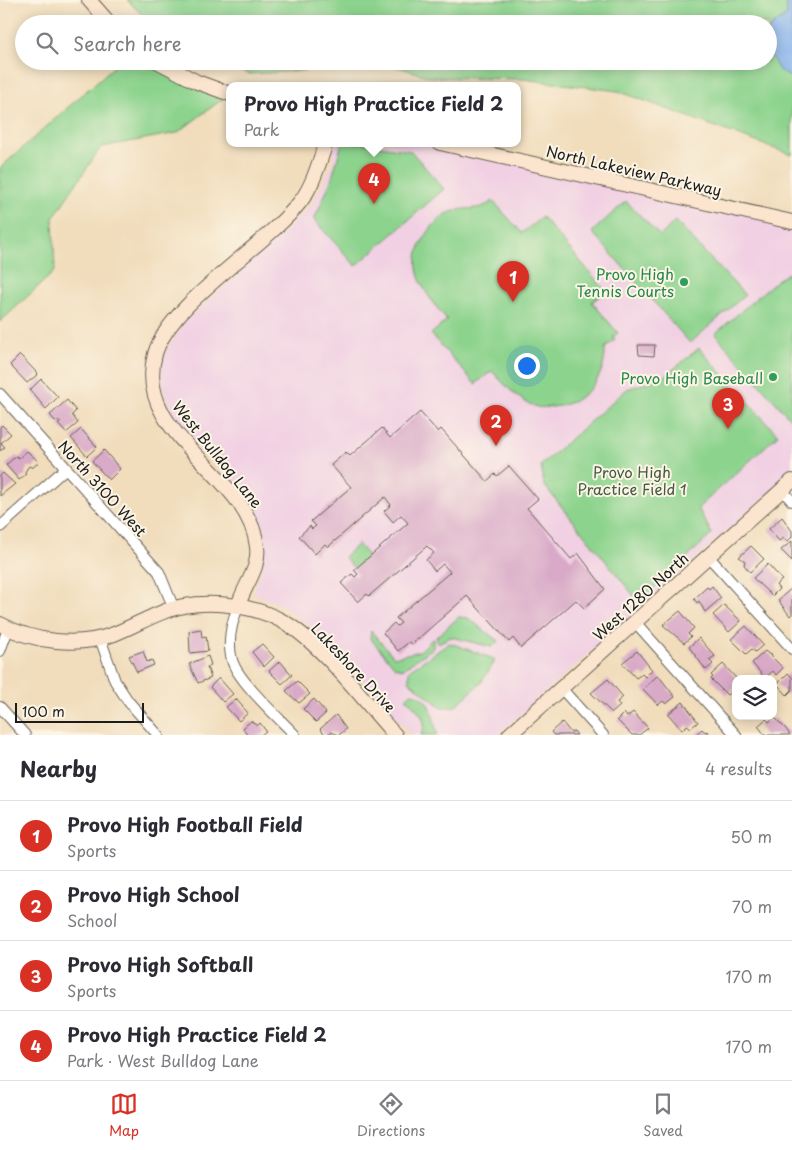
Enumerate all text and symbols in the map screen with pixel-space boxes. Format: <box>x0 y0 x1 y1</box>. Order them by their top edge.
search box <box>15 15 777 70</box>
icon: search <box>33 29 61 57</box>
text: Search here <box>73 29 182 57</box>
popup <box>226 82 521 147</box>
text: Provo High Practice Field 2 <box>244 89 503 117</box>
text: Park <box>244 117 279 141</box>
street label: North Lakeview Parkway <box>544 139 724 201</box>
pin: 4 <box>358 163 390 204</box>
pin: 1 <box>497 261 529 302</box>
place label: Provo High Tennis Courts <box>576 262 674 302</box>
marker: Provo High Tennis Courts <box>678 276 690 288</box>
your location <box>514 353 540 379</box>
place label: Provo High Baseball <box>621 366 763 389</box>
marker: Provo High Baseball <box>767 371 779 383</box>
pin: 3 <box>712 388 744 429</box>
street label: West Bulldog Lane <box>167 395 269 513</box>
pin: 2 <box>480 405 512 446</box>
street label: North 3100 West <box>53 435 153 541</box>
park label: Provo High Practice Field 1 <box>577 460 687 500</box>
street label: West 1280 North <box>587 547 693 645</box>
street label: Lakeshore Drive <box>306 617 402 717</box>
map controls <box>732 675 777 720</box>
button: layers <box>732 675 777 720</box>
scale bar <box>15 700 144 723</box>
text: 100 m <box>22 701 65 722</box>
text: Nearby <box>20 752 97 784</box>
text: 4 results <box>705 756 772 780</box>
text: Provo High Football Field <box>67 810 302 838</box>
text: 1 <box>32 824 40 848</box>
text: 50 m <box>731 824 772 848</box>
text: Sports <box>67 838 116 862</box>
text: Provo High School <box>67 880 240 908</box>
text: 2 <box>30 894 42 918</box>
text: 70 m <box>732 894 772 918</box>
text: School <box>67 908 117 932</box>
text: Provo High Softball <box>67 950 253 978</box>
text: 3 <box>31 964 41 988</box>
text: 170 m <box>726 964 772 988</box>
text: Sports <box>67 978 116 1002</box>
text: Provo High Practice Field 2 <box>67 1020 327 1048</box>
text: 4 <box>31 1034 41 1058</box>
text: 170 m <box>726 1034 772 1058</box>
text: Park · West Bulldog Lane <box>67 1048 259 1072</box>
tab: Map <box>109 1090 139 1141</box>
tab: Directions <box>357 1090 425 1141</box>
tab: Saved <box>643 1090 683 1141</box>

